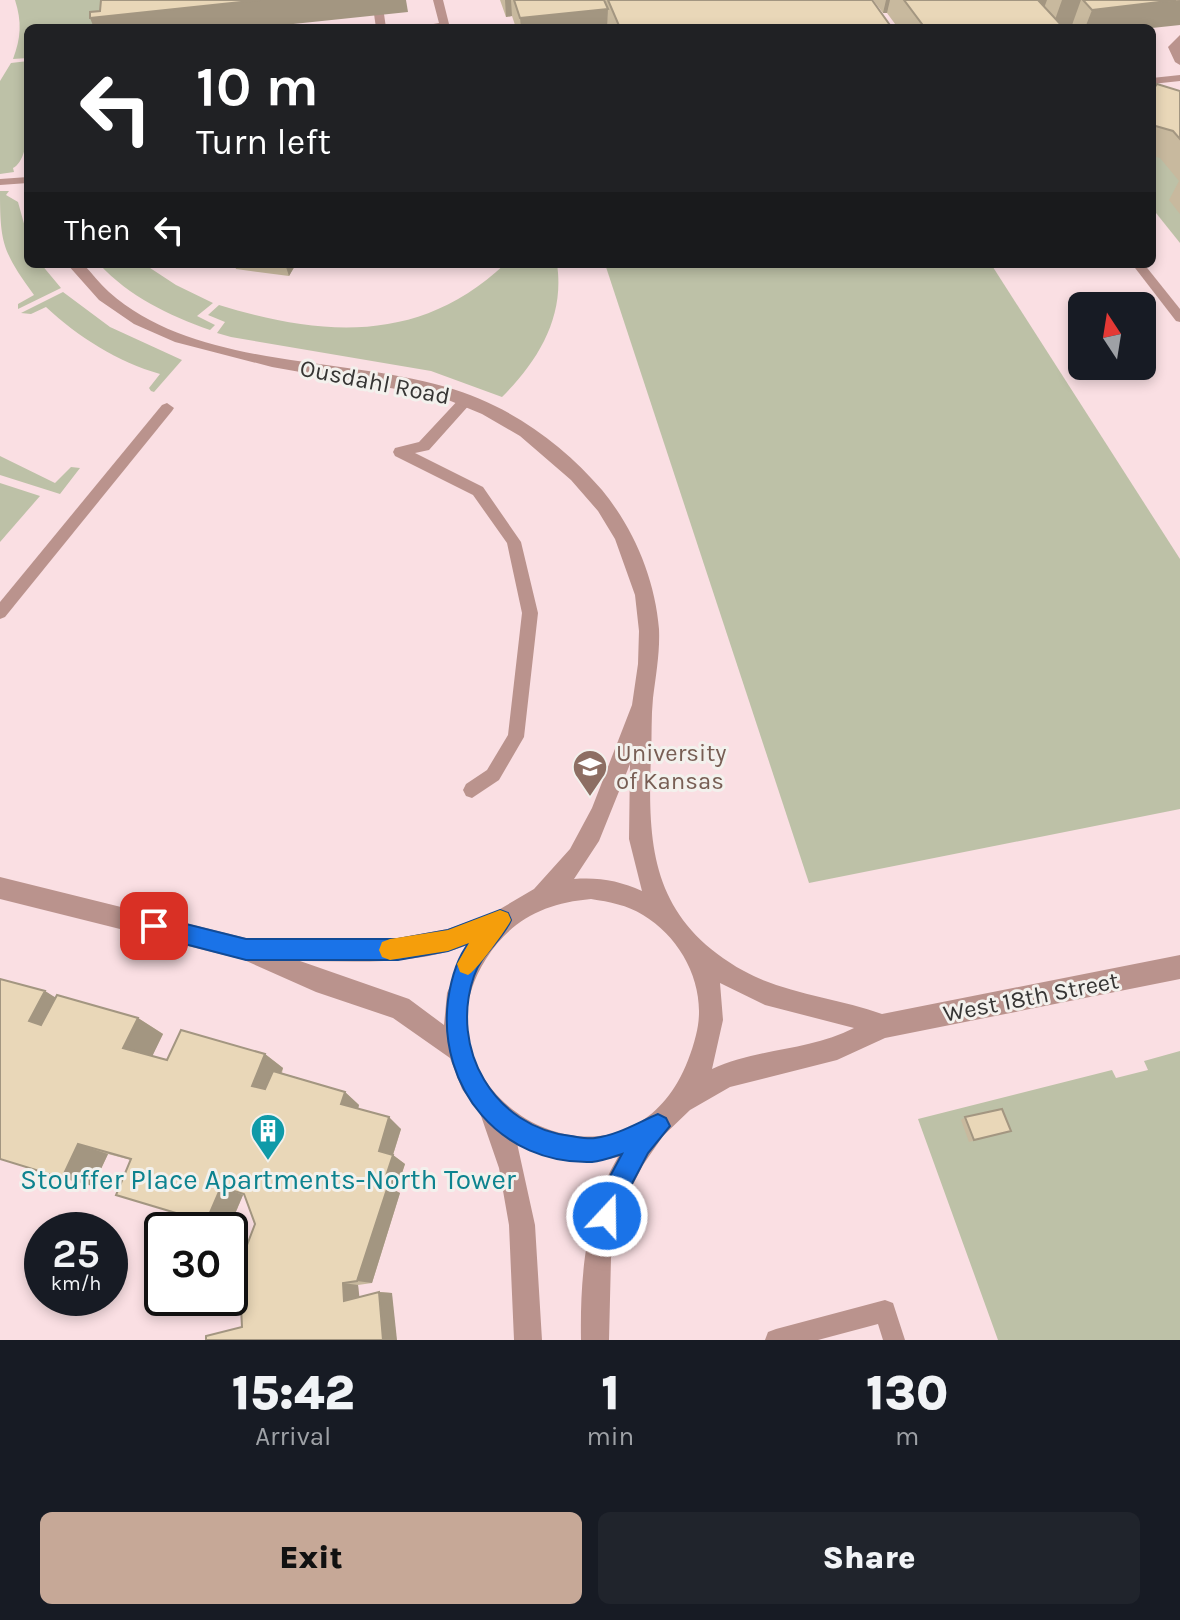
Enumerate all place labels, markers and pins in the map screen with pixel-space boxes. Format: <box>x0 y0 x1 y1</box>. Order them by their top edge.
place label: University of Kansas <box>616 739 726 795</box>
school or university icon: University of Kansas <box>571 748 609 798</box>
pin <box>120 892 188 960</box>
building icon: Stouffer Place Apartments-North Tower <box>249 1112 287 1162</box>
place label: Stouffer Place Apartments-North Tower <box>20 1163 517 1196</box>

